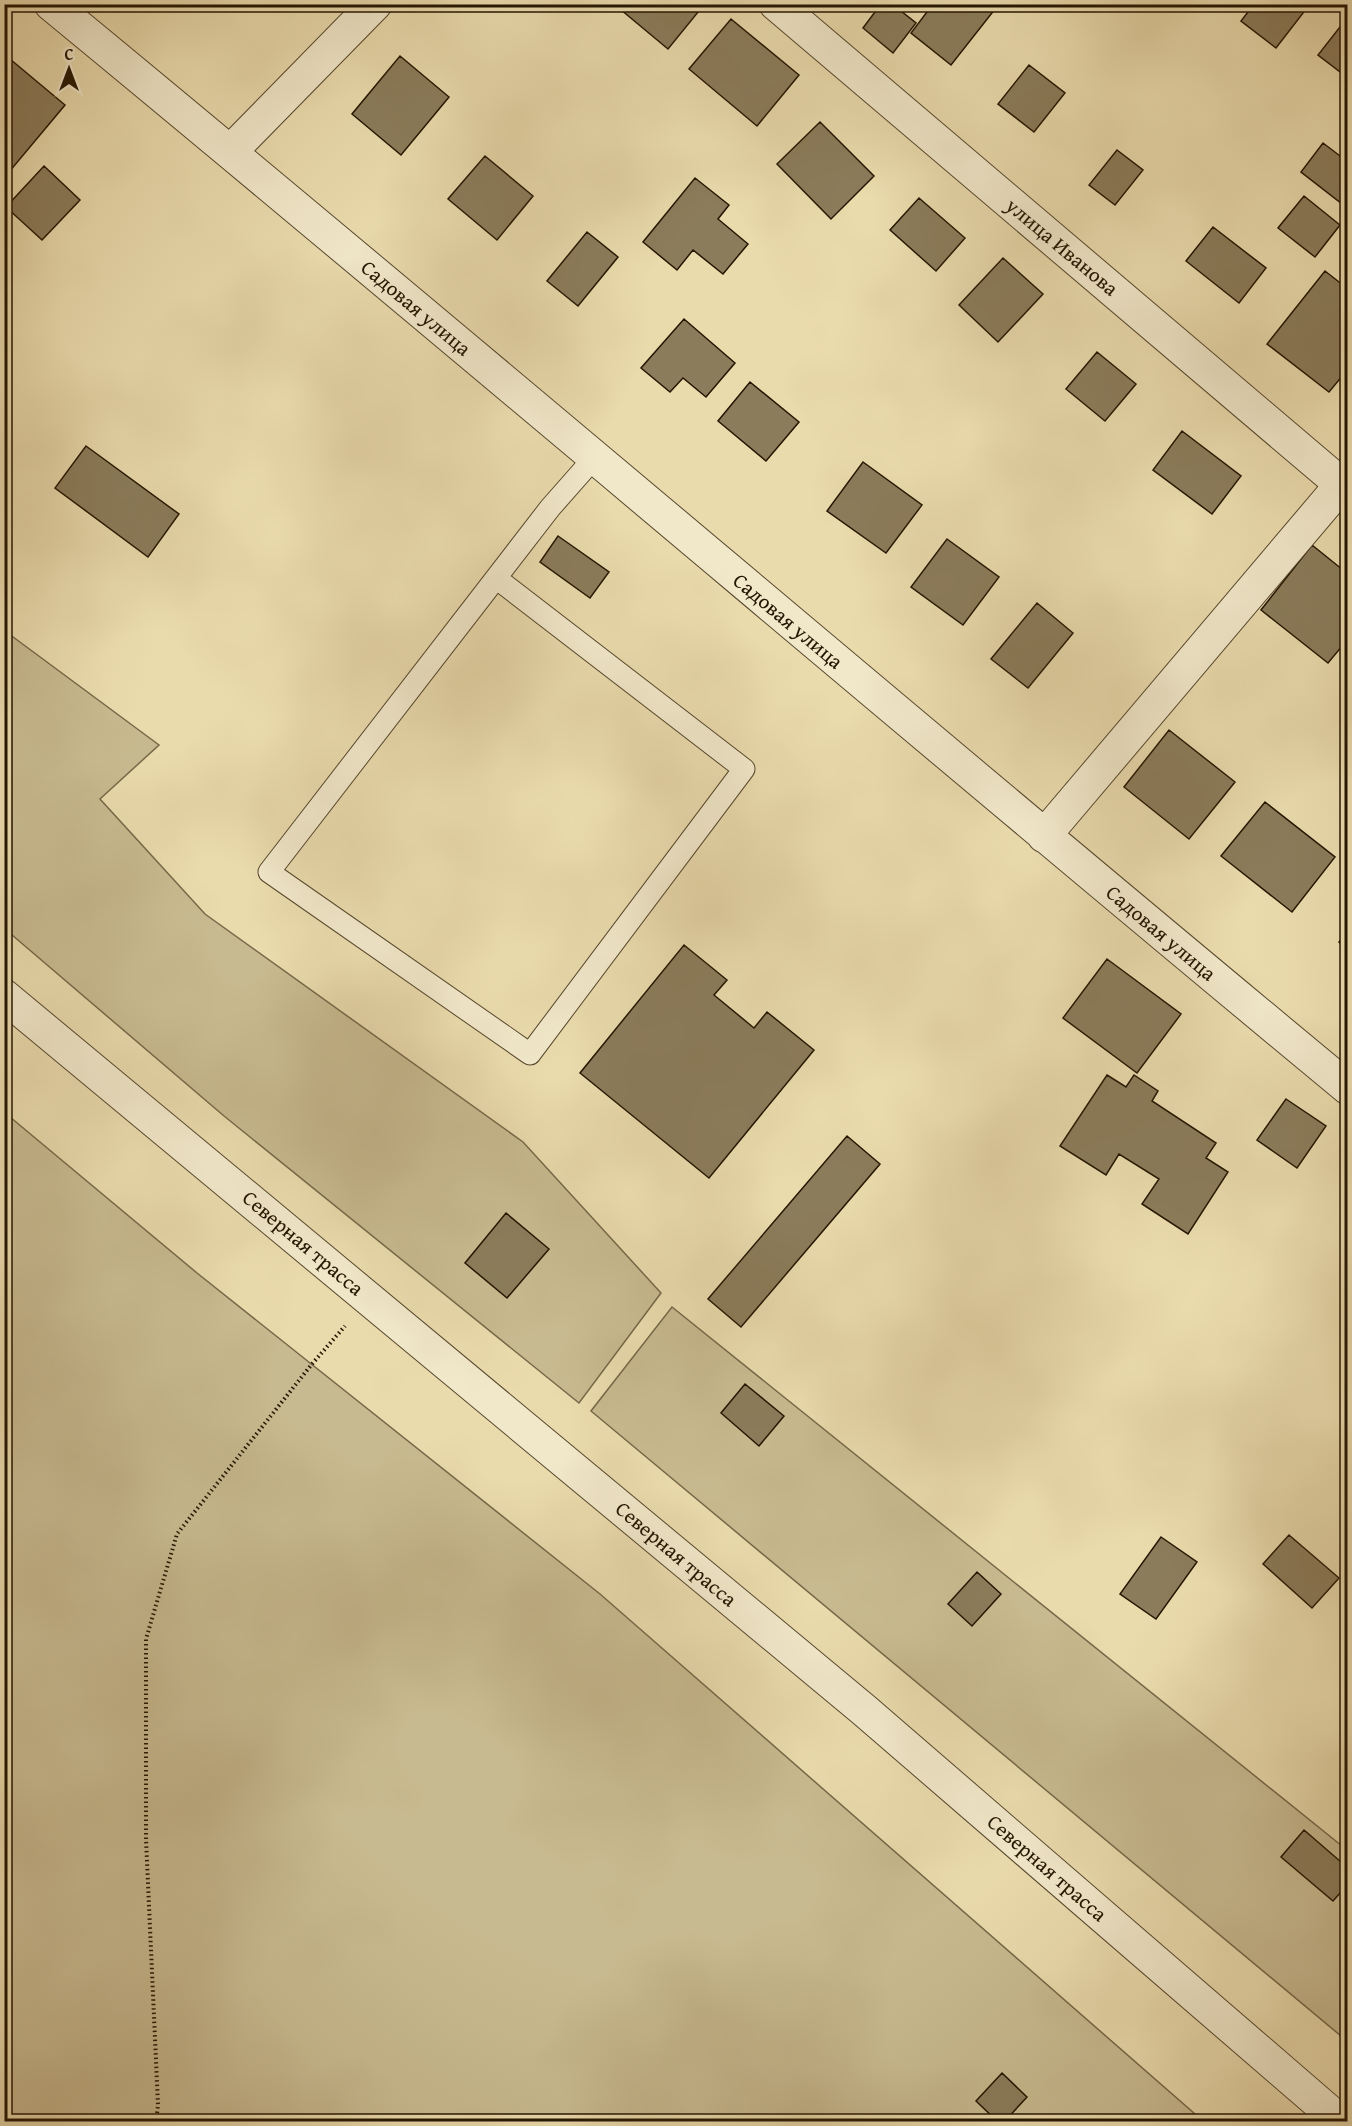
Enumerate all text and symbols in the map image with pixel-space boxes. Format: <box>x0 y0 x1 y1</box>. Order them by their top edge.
north arrow <box>39 39 99 99</box>
text: С <box>64 42 74 66</box>
street label: улица Иванова <box>998 189 1125 303</box>
street label: Садовая улица <box>354 252 478 363</box>
street label: Садовая улица <box>726 565 850 676</box>
street label: Садовая улица <box>1099 877 1223 988</box>
street label: Северная трасса <box>236 1182 371 1303</box>
street label: Северная трасса <box>609 1493 744 1614</box>
street label: Северная трасса <box>980 1807 1114 1929</box>

